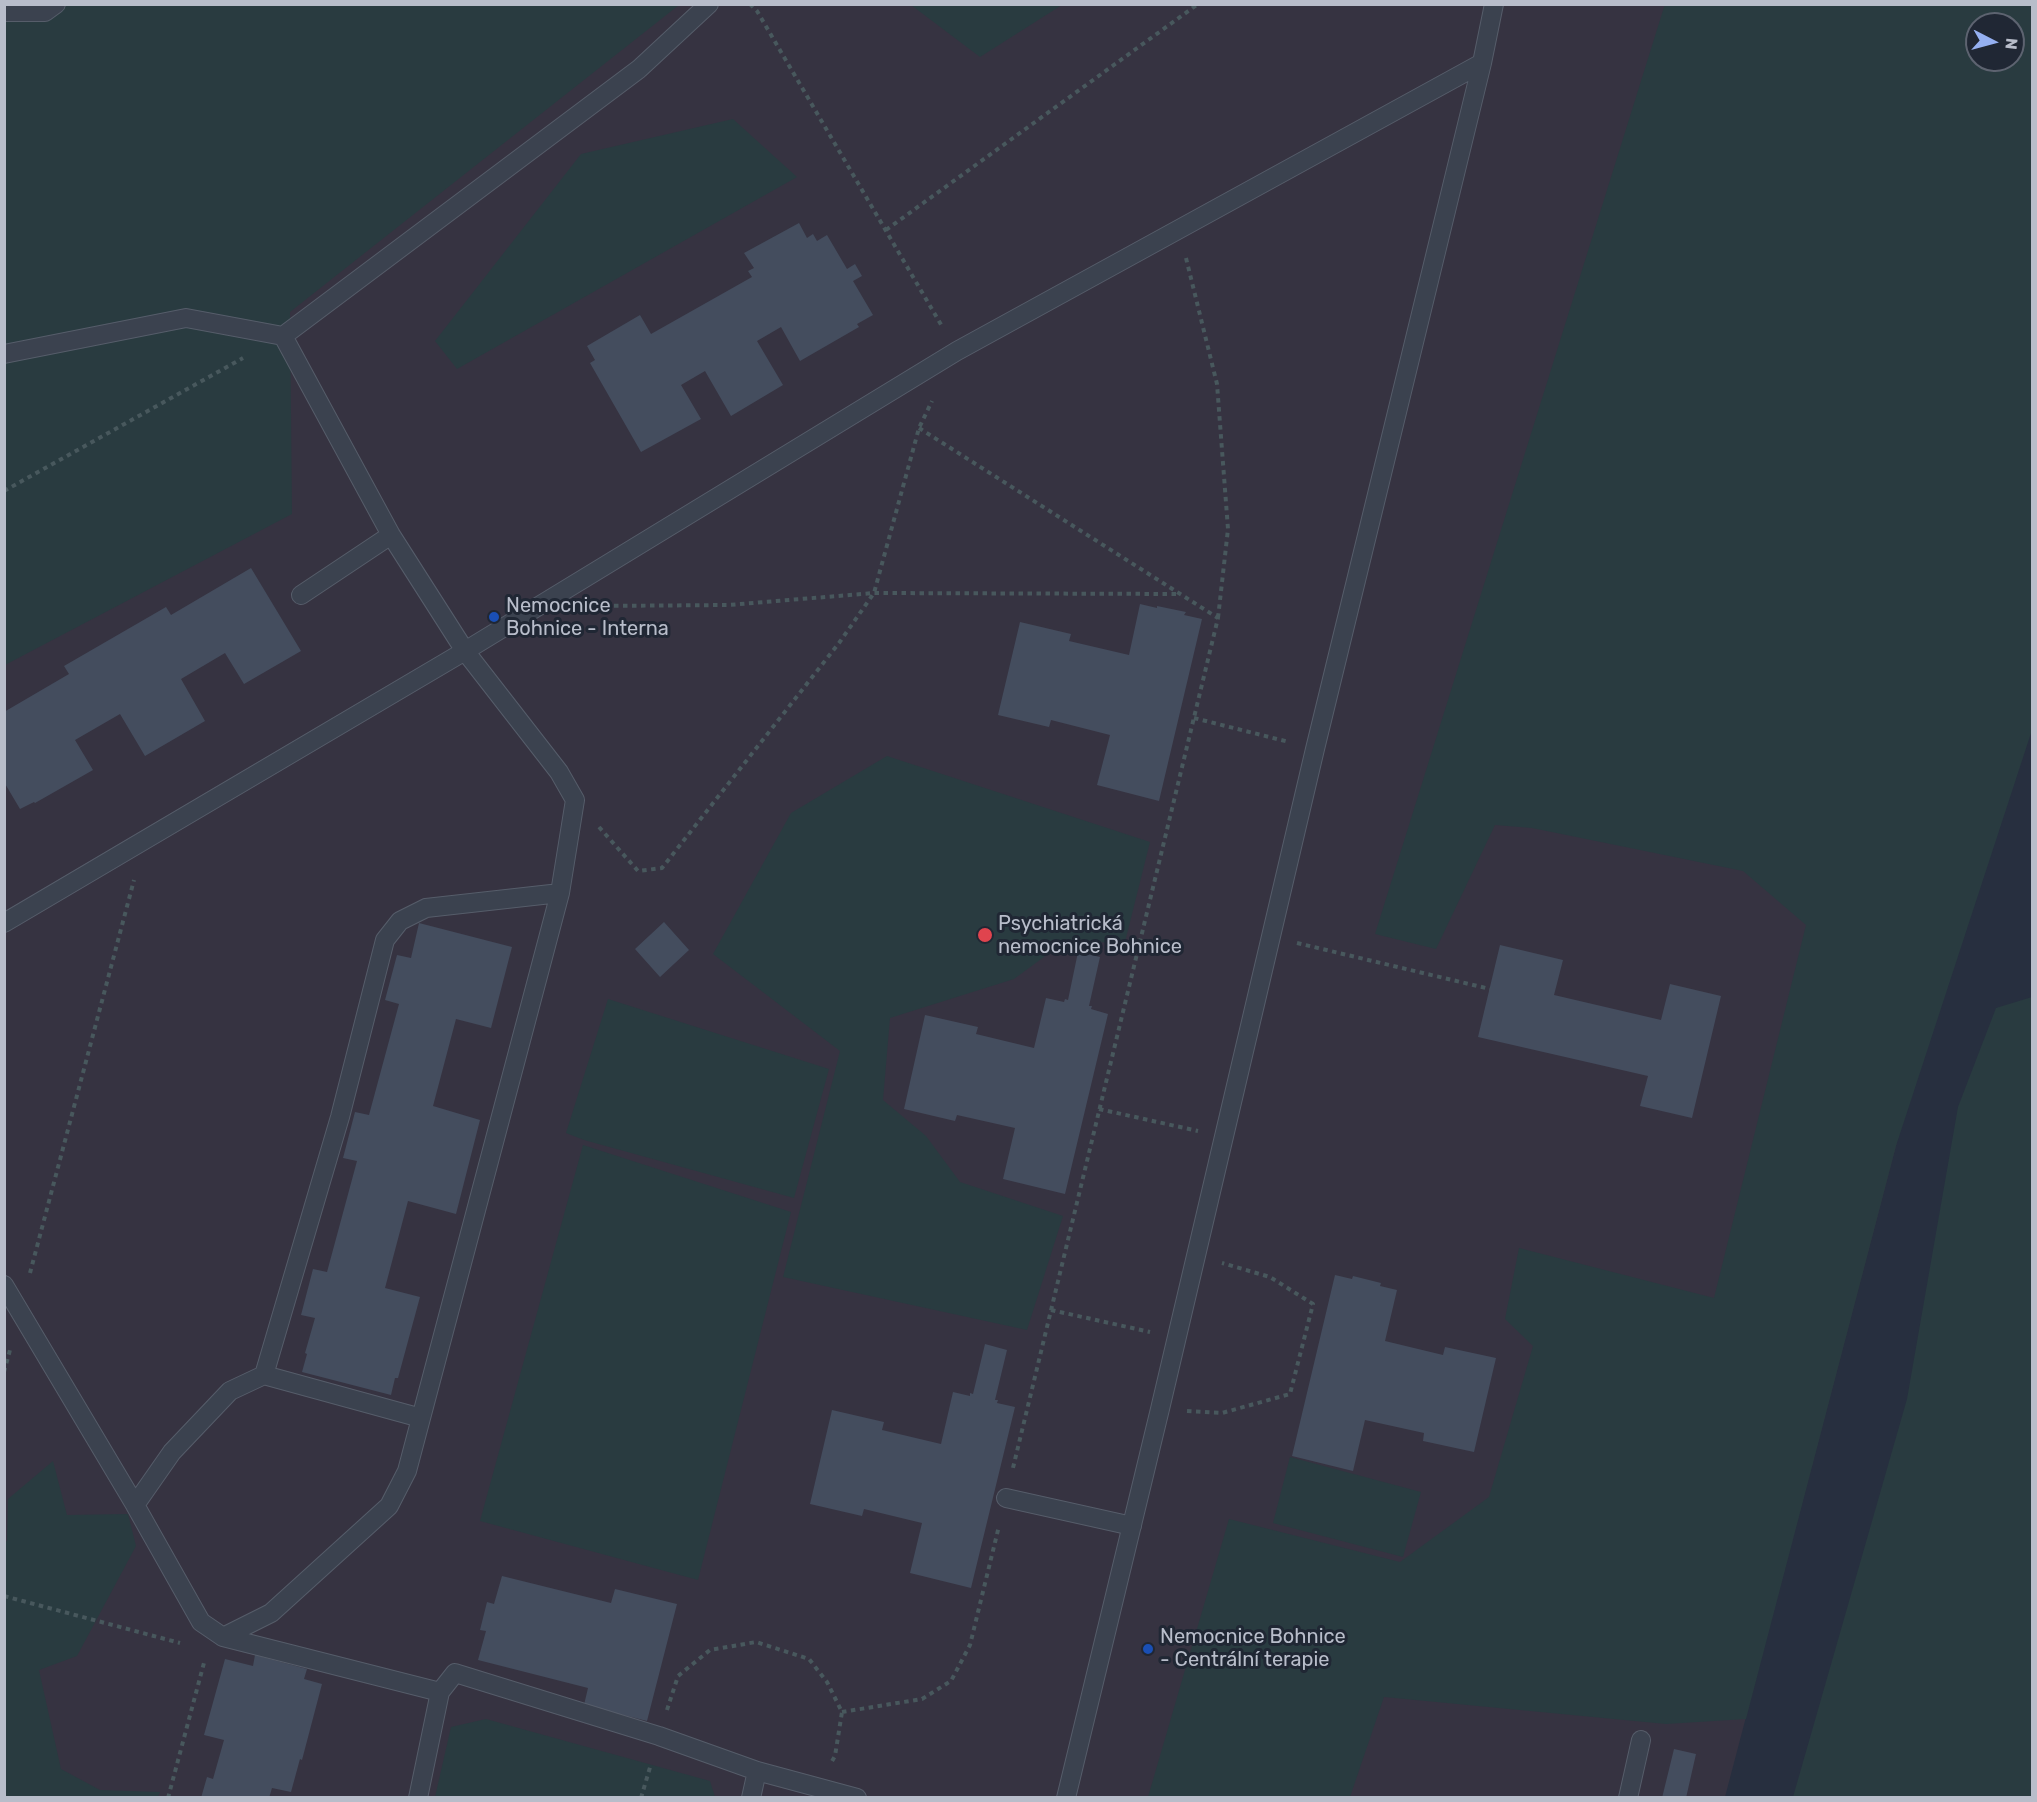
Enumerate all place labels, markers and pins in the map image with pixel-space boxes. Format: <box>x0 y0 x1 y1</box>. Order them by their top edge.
place label: Nemocnice Bohnice - Interna <box>506 594 669 641</box>
marker: Nemocnice Bohnice - Interna <box>487 610 501 624</box>
place label: Psychiatrická nemocnice Bohnice <box>998 912 1182 959</box>
marker: Psychiatrická nemocnice Bohnice <box>976 926 994 944</box>
place label: Nemocnice Bohnice - Centrální terapie <box>1160 1625 1346 1672</box>
marker: Nemocnice Bohnice - Centrální terapie <box>1141 1642 1155 1656</box>

